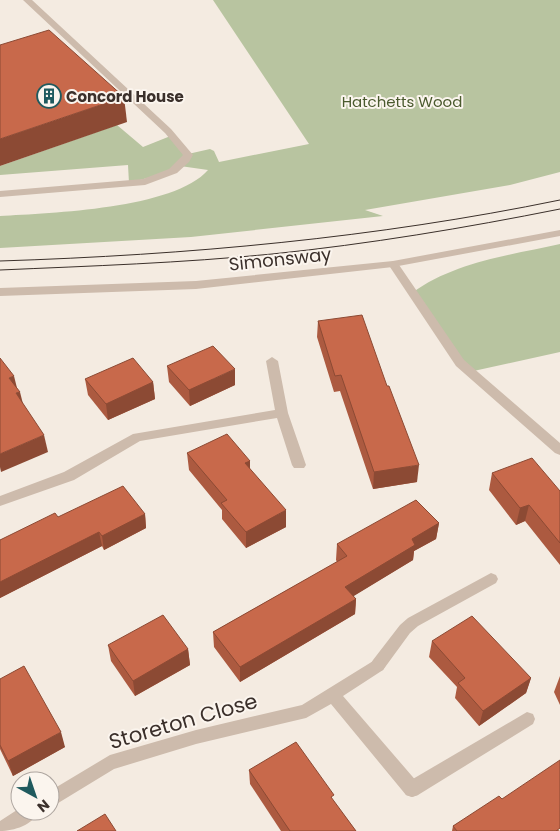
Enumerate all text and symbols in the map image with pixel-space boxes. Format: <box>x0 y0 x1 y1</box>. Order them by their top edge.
building icon: Concord House <box>36 83 62 109</box>
place label: Concord House <box>66 86 184 107</box>
park label: Hatchetts Wood <box>342 91 462 112</box>
street label: Simonsway <box>227 241 333 277</box>
street label: Storeton Close <box>105 686 261 756</box>
north arrow <box>10 771 60 821</box>
text: N <box>33 795 54 817</box>

